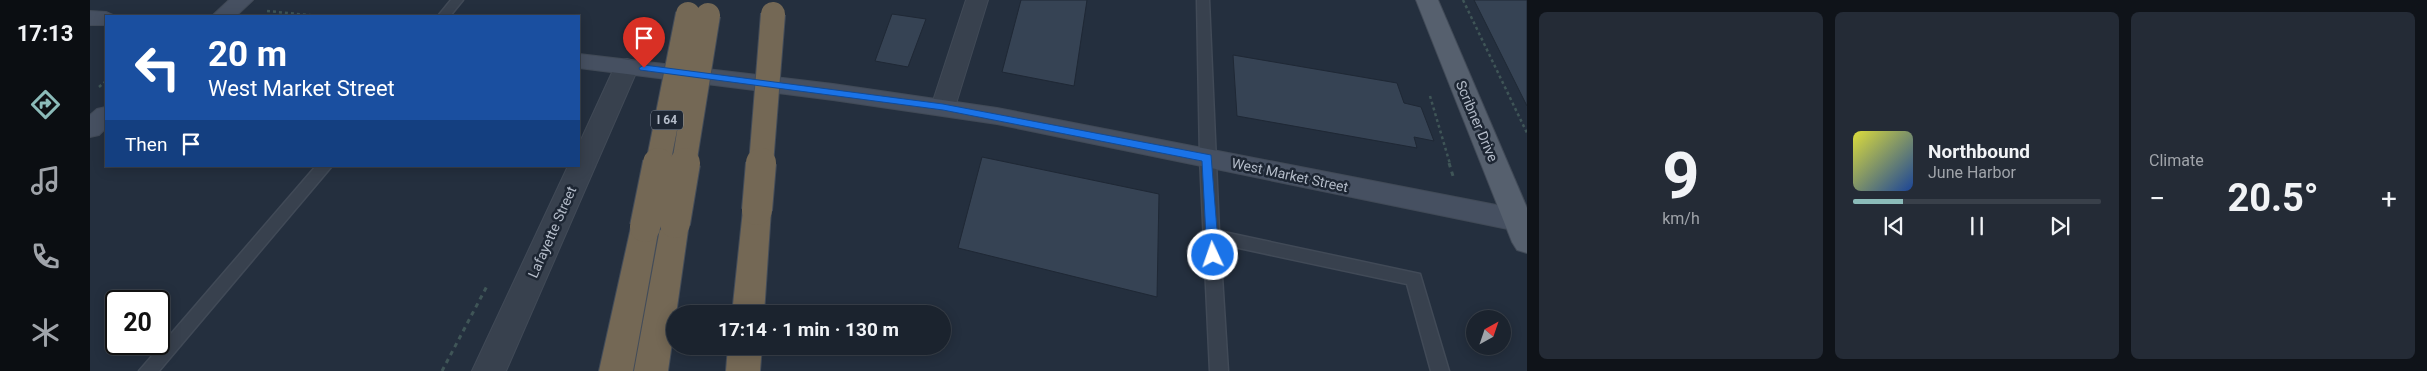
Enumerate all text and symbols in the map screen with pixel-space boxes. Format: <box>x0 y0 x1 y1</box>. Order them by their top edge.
pin <box>623 17 665 68</box>
text: 17:13 <box>17 21 73 46</box>
icon: arrive <box>630 24 658 52</box>
text: 20 m <box>208 34 287 75</box>
icon: left <box>125 35 190 100</box>
text: West Market Street <box>208 76 395 101</box>
street label: Scribner Drive <box>1453 78 1501 164</box>
icon: directions <box>28 87 63 122</box>
road number: I 64 <box>651 110 683 130</box>
icon: arrive <box>177 130 205 158</box>
text: Then <box>125 133 167 156</box>
text: 9 <box>1662 138 1700 214</box>
text: Northbound <box>1928 140 2030 163</box>
text: Climate <box>2149 151 2204 170</box>
street label: West Market Street <box>1230 155 1350 195</box>
icon: music <box>28 163 63 198</box>
text: June Harbor <box>1928 163 2016 182</box>
text: 20.5° <box>2227 176 2319 220</box>
text: − <box>2149 182 2165 215</box>
text: + <box>2381 182 2397 215</box>
street label: Lafayette Street <box>525 183 580 280</box>
text: km/h <box>1662 209 1700 228</box>
icon: previous <box>1880 212 1908 240</box>
icon: pause <box>1963 212 1991 240</box>
icon: next <box>2046 212 2074 240</box>
position arrow <box>1186 228 1238 280</box>
icon: phone <box>28 239 63 274</box>
speed limit sign: 20 <box>105 290 170 355</box>
north arrow <box>1466 310 1511 355</box>
map controls <box>1466 310 1511 355</box>
icon: climate <box>28 315 63 350</box>
text: 17:14 · 1 min · 130 m <box>718 318 899 341</box>

